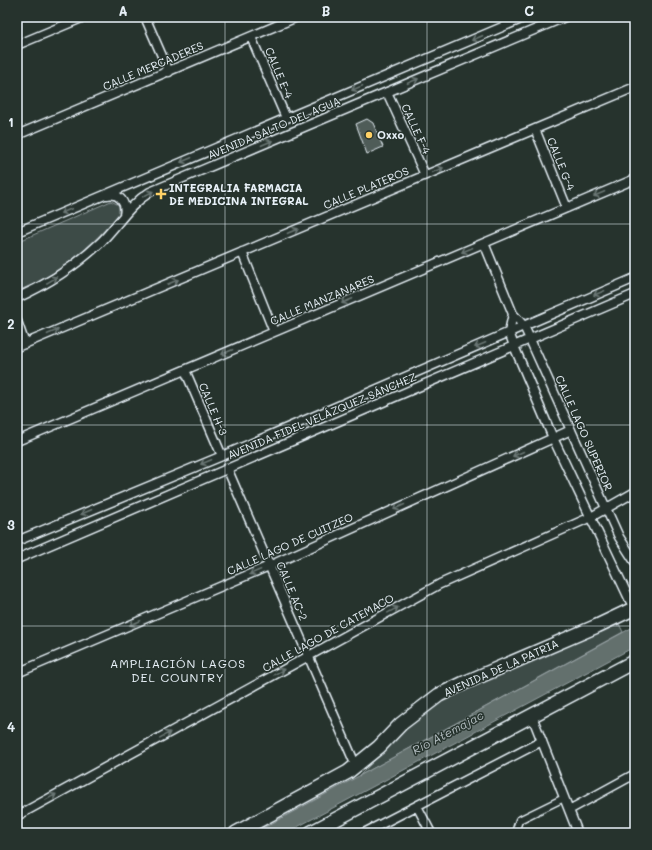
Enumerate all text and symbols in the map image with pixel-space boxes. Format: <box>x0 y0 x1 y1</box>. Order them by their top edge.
text: A <box>118 2 128 19</box>
text: B <box>322 2 331 19</box>
text: C <box>524 2 534 19</box>
one-way arrow <box>471 34 483 42</box>
street label: CALLE MERCADERES <box>100 38 205 94</box>
street label: CALLE E-4 <box>262 45 297 101</box>
one-way arrow <box>406 77 418 85</box>
one-way arrow <box>352 85 364 92</box>
street label: AVENIDA SALTO DEL AGUA <box>205 93 342 162</box>
street label: CALLE F-4 <box>398 101 435 157</box>
text: 1 <box>8 113 14 130</box>
place label: Oxxo <box>377 127 405 142</box>
marker: Oxxo <box>364 130 374 140</box>
street label: CALLE G-4 <box>544 135 579 193</box>
one-way arrow <box>261 139 273 146</box>
one-way arrow <box>180 157 192 165</box>
street label: CALLE PLATEROS <box>321 163 411 212</box>
one-way arrow <box>432 165 444 173</box>
place label: INTEGRALIA FARMACIA DE MEDICINA INTEGRAL <box>169 180 309 208</box>
marker: INTEGRALIA FARMACIA DE MEDICINA INTEGRAL <box>156 189 166 199</box>
one-way arrow <box>142 190 154 197</box>
one-way arrow <box>594 191 606 198</box>
one-way arrow <box>61 208 73 216</box>
one-way arrow <box>286 227 298 234</box>
one-way arrow <box>461 247 473 255</box>
street label: CALLE MANZANARES <box>267 271 376 328</box>
one-way arrow <box>46 276 57 284</box>
one-way arrow <box>167 277 179 285</box>
one-way arrow <box>594 290 606 298</box>
one-way arrow <box>341 298 353 305</box>
text: 2 <box>7 315 15 332</box>
one-way arrow <box>47 328 59 335</box>
one-way arrow <box>474 341 486 349</box>
one-way arrow <box>222 349 234 356</box>
street label: AVENIDA FIDEL VELÁZQUEZ SÁNCHEZ <box>225 369 419 462</box>
street label: CALLE LAGO SUPERIOR <box>552 373 617 493</box>
street label: CALLE H-3 <box>196 380 231 438</box>
one-way arrow <box>512 451 524 458</box>
one-way arrow <box>200 459 212 467</box>
one-way arrow <box>394 504 406 511</box>
one-way arrow <box>80 509 92 517</box>
street label: CALLE LAGO DE CUITZEO <box>224 509 355 578</box>
text: 3 <box>7 516 15 533</box>
street label: CALLE AC-2 <box>273 559 312 622</box>
one-way arrow <box>250 569 262 576</box>
street label: CALLE LAGO DE CATEMACO <box>259 590 396 675</box>
one-way arrow <box>387 605 399 613</box>
one-way arrow <box>130 619 142 627</box>
street label: AVENIDA DE LA PATRIA <box>441 635 561 700</box>
district label: AMPLIACIÓN LAGOS DEL COUNTRY <box>110 655 246 685</box>
one-way arrow <box>273 668 285 676</box>
water label: Río Atemajac <box>409 706 486 758</box>
text: 4 <box>7 718 15 735</box>
one-way arrow <box>159 730 171 738</box>
one-way arrow <box>45 793 57 800</box>

